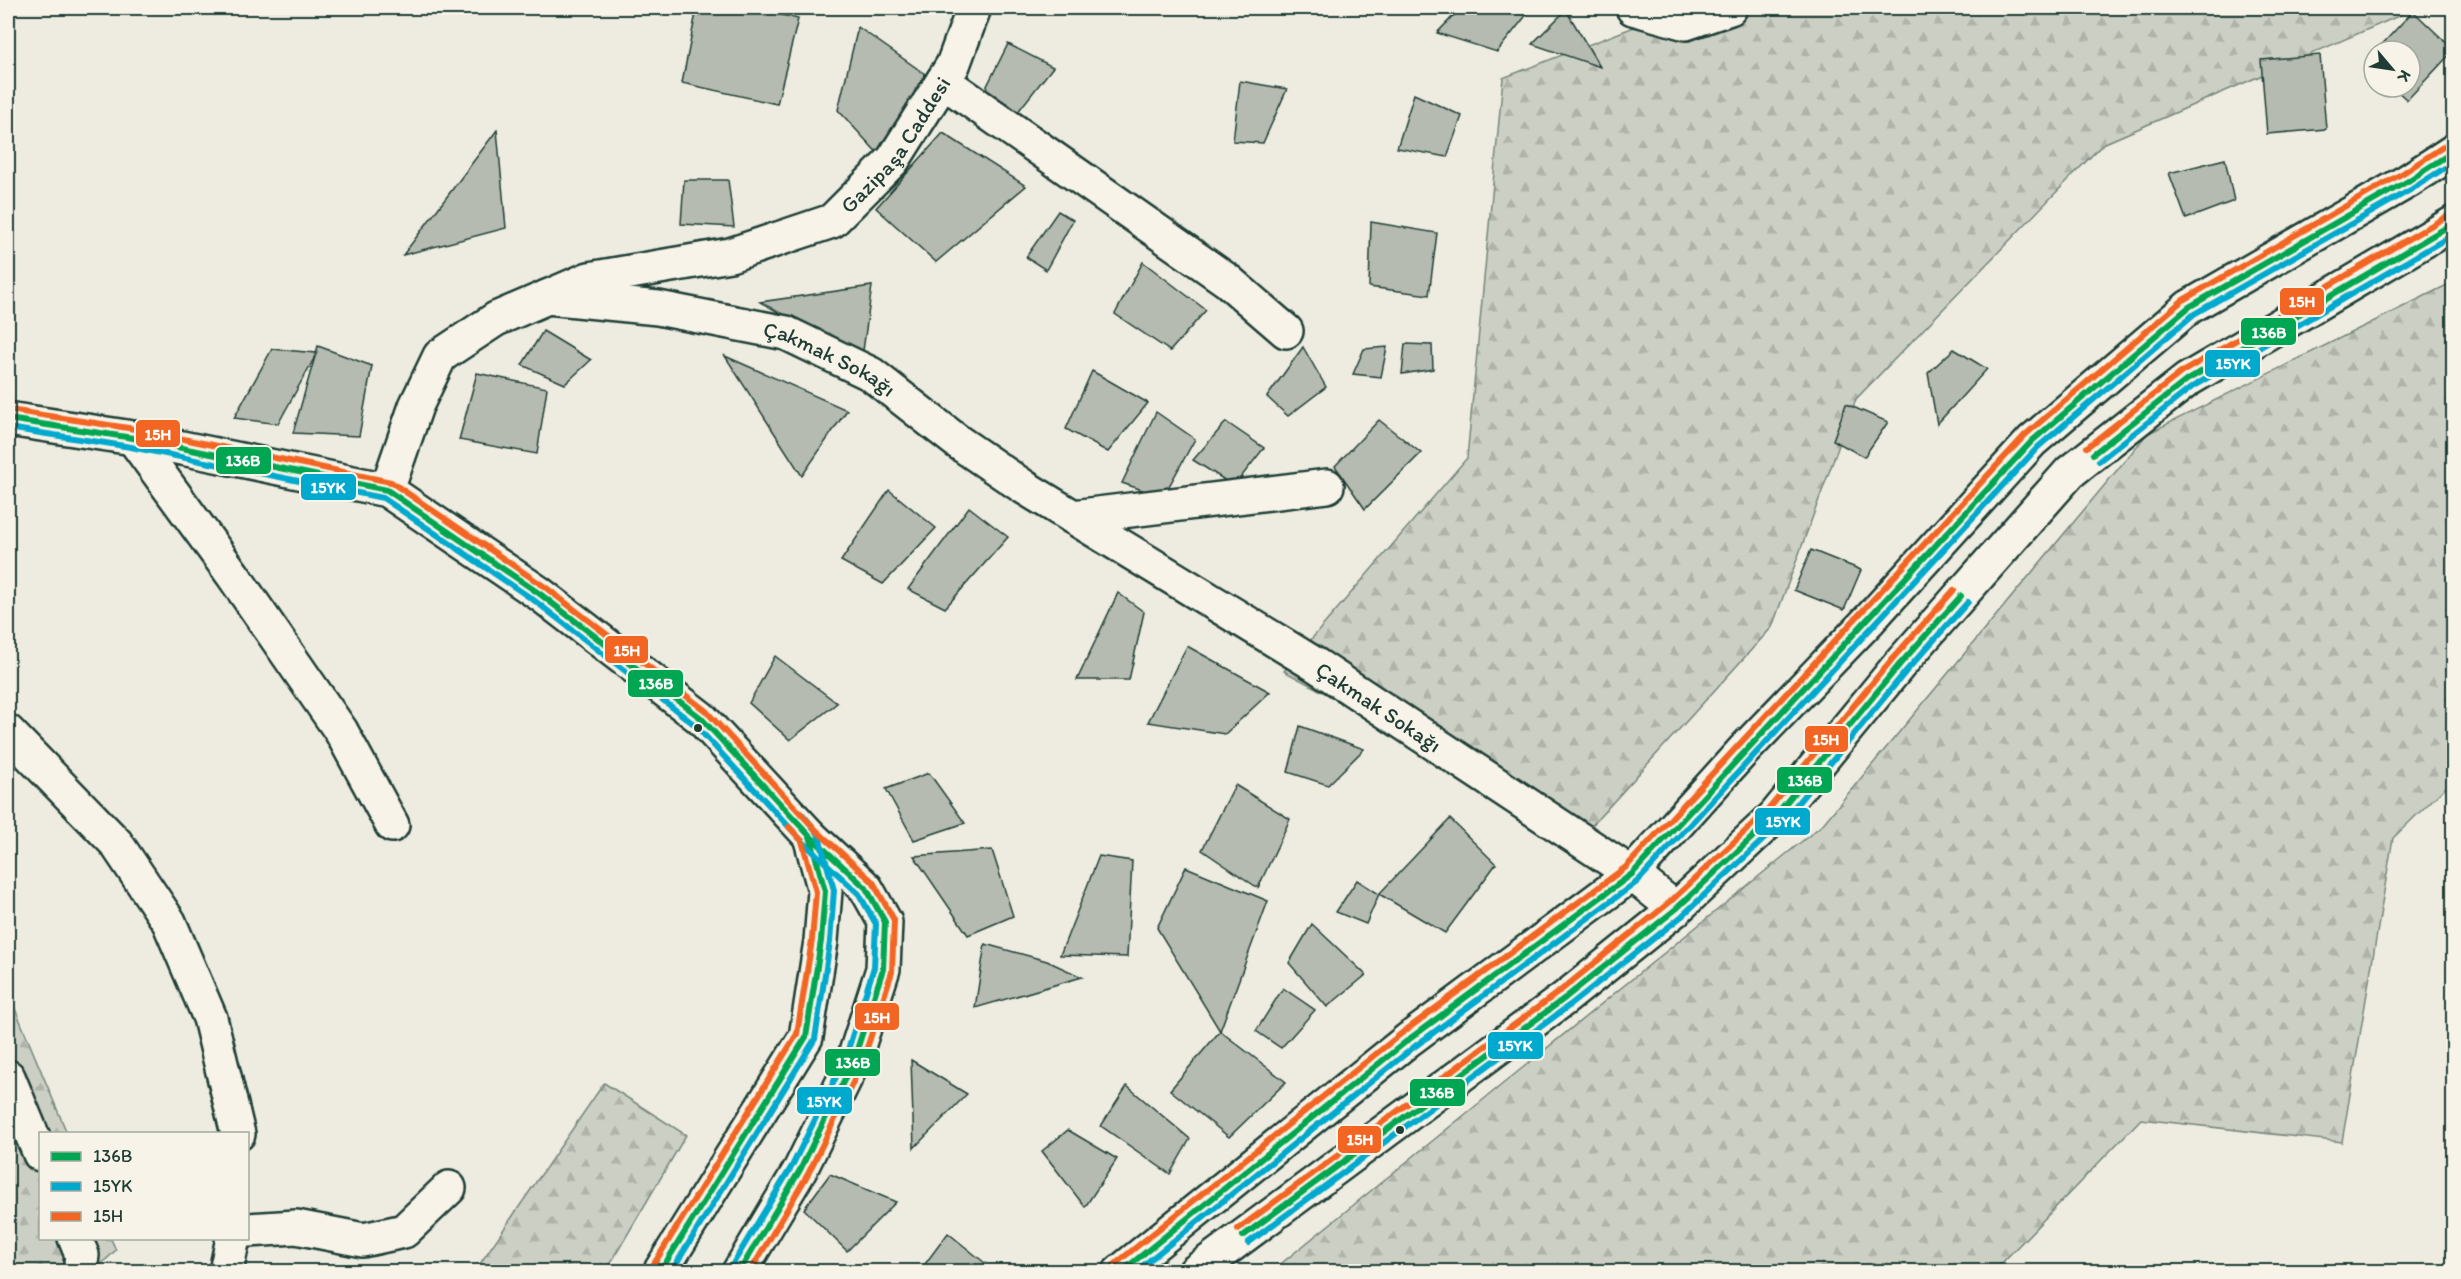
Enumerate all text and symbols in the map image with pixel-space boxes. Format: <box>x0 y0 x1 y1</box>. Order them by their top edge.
north arrow <box>2362 39 2422 99</box>
text: K <box>2394 67 2415 86</box>
street label: Gazipaşa Caddesi <box>835 71 956 219</box>
line badge: 15H <box>2279 287 2325 316</box>
text: 15H <box>2289 292 2315 311</box>
street label: Çakmak Sokağı <box>761 316 901 402</box>
line badge: 136B <box>2240 317 2297 346</box>
text: 136B <box>2252 323 2287 342</box>
line badge: 15YK <box>2204 349 2261 378</box>
text: 15YK <box>2216 354 2251 373</box>
line badge: 15H <box>135 419 181 448</box>
text: 15H <box>145 425 171 444</box>
line badge: 136B <box>215 446 272 475</box>
text: 136B <box>226 451 261 470</box>
line badge: 15YK <box>300 473 357 501</box>
text: 15YK <box>311 478 346 497</box>
line badge: 15H <box>604 635 649 664</box>
text: 15H <box>614 641 640 660</box>
street label: Çakmak Sokağı <box>1311 656 1447 758</box>
line badge: 136B <box>627 669 684 698</box>
text: 136B <box>639 674 674 693</box>
unlabelled marker <box>692 722 704 734</box>
line badge: 15H <box>1804 725 1849 753</box>
text: 15H <box>1813 730 1839 749</box>
line badge: 136B <box>1776 766 1833 794</box>
text: 136B <box>1788 771 1823 790</box>
line badge: 15YK <box>1754 807 1811 836</box>
text: 15YK <box>1766 812 1801 831</box>
line badge: 15H <box>854 1002 900 1031</box>
text: 15H <box>864 1008 890 1027</box>
line badge: 15YK <box>1487 1031 1544 1060</box>
text: 15YK <box>1498 1036 1533 1055</box>
line badge: 136B <box>824 1048 881 1077</box>
text: 136B <box>836 1053 871 1072</box>
line badge: 136B <box>1409 1078 1466 1107</box>
text: 136B <box>1420 1083 1455 1102</box>
line badge: 15YK <box>796 1086 853 1115</box>
text: 15YK <box>807 1092 842 1111</box>
unlabelled marker <box>1394 1124 1406 1136</box>
line badge: 15H <box>1337 1125 1382 1154</box>
text: 15H <box>1347 1130 1373 1149</box>
legend <box>39 1132 249 1240</box>
text: 136B <box>93 1145 132 1167</box>
text: 15YK <box>93 1175 132 1197</box>
text: 15H <box>93 1205 123 1227</box>

